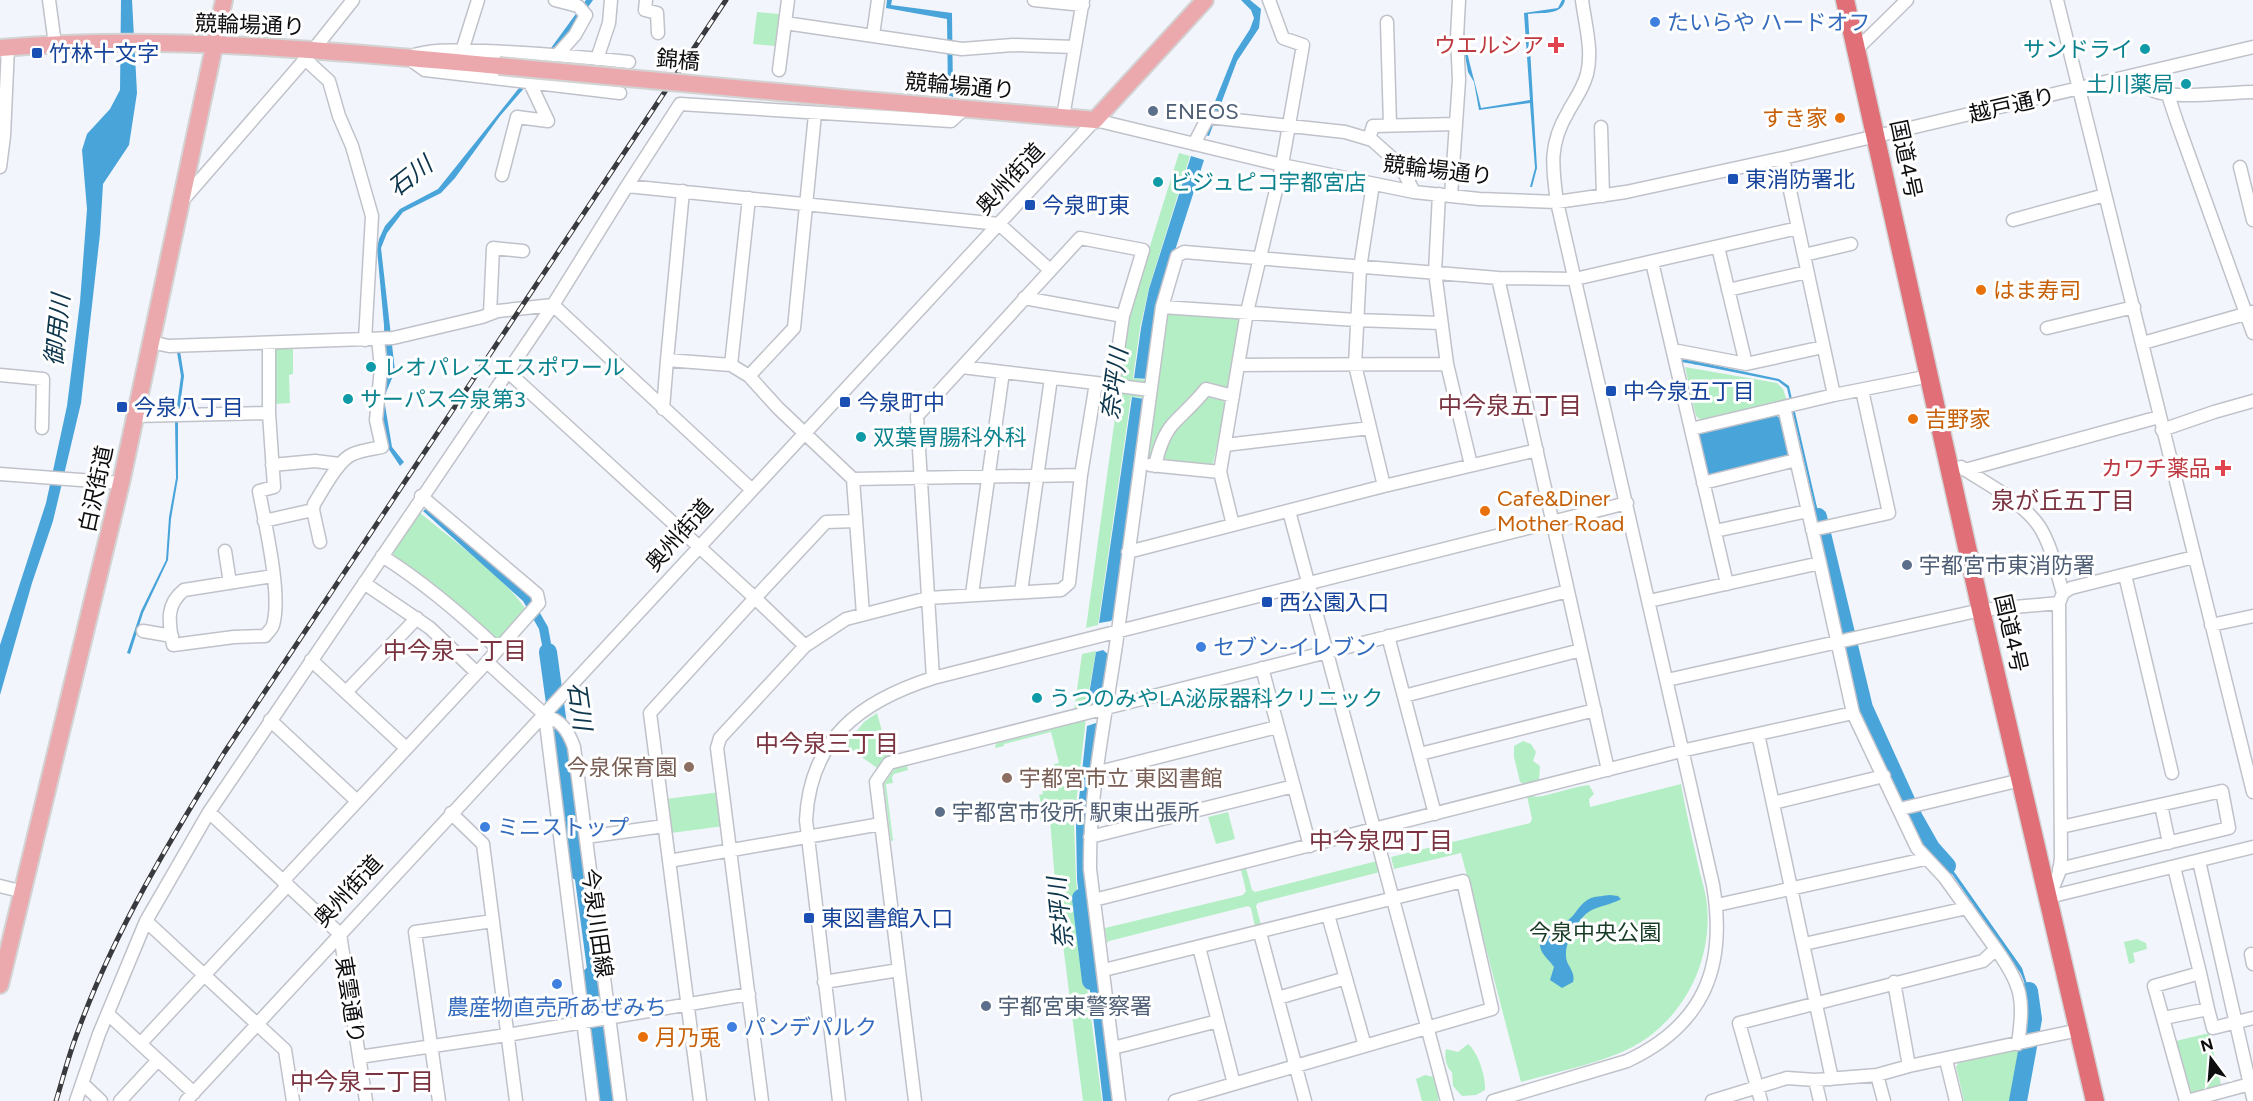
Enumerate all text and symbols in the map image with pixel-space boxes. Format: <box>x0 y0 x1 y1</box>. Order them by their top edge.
place label: たいらや ハードオフ <box>1667 9 1870 36</box>
street label: 競輪場通り <box>195 10 305 40</box>
marker: たいらや ハードオフ <box>1648 15 1662 29</box>
place label: ウエルシア <box>1434 32 1544 59</box>
place label: サンドライ <box>2023 36 2133 63</box>
marker: ウエルシア <box>1549 38 1563 52</box>
place label: 竹林十文字 <box>49 40 159 67</box>
marker: サンドライ <box>2138 42 2152 56</box>
street label: 錦橋 <box>655 45 701 75</box>
marker: 竹林十文字 <box>30 46 44 60</box>
street label: 競輪場通り <box>904 68 1016 104</box>
place label: 土川薬局 <box>2086 71 2174 98</box>
marker: 土川薬局 <box>2179 77 2193 91</box>
street label: 越戸通り <box>1966 82 2058 128</box>
place label: ENEOS <box>1165 98 1239 125</box>
marker: ENEOS <box>1146 104 1160 118</box>
place label: すき家 <box>1762 105 1828 132</box>
marker: すき家 <box>1833 111 1847 125</box>
street label: 国道4号 <box>1885 117 1927 201</box>
street label: 奥州街道 <box>970 138 1050 220</box>
water label: 石川 <box>382 148 440 202</box>
street label: 競輪場通り <box>1382 150 1494 190</box>
place label: 東消防署北 <box>1745 166 1855 193</box>
place label: ビジュピコ宇都宮店 <box>1170 169 1366 196</box>
marker: 東消防署北 <box>1726 172 1740 186</box>
marker: ビジュピコ宇都宮店 <box>1151 175 1165 189</box>
place label: 今泉町東 <box>1042 192 1130 219</box>
marker: 今泉町東 <box>1023 198 1037 212</box>
place label: はま寿司 <box>1993 277 2081 304</box>
marker: はま寿司 <box>1974 283 1988 297</box>
water label: 御用川 <box>39 290 75 367</box>
water label: 奈坪川 <box>1095 343 1134 422</box>
place label: レオパレスエスポワール <box>383 354 625 381</box>
marker: レオパレスエスポワール <box>364 360 378 374</box>
place label: 中今泉五丁目 <box>1623 378 1755 405</box>
marker: 中今泉五丁目 <box>1604 384 1618 398</box>
place label: サーパス今泉第3 <box>360 386 526 413</box>
place label: 今泉町中 <box>857 389 945 416</box>
district label: 中今泉五丁目 <box>1438 391 1582 420</box>
marker: サーパス今泉第3 <box>341 392 355 406</box>
place label: 今泉八丁目 <box>134 394 244 421</box>
marker: 今泉町中 <box>838 395 852 409</box>
marker: 今泉八丁目 <box>115 400 129 414</box>
place label: 吉野家 <box>1925 406 1991 433</box>
marker: 吉野家 <box>1906 412 1920 426</box>
place label: 双葉胃腸科外科 <box>873 424 1027 451</box>
marker: 双葉胃腸科外科 <box>854 430 868 444</box>
street label: 白沢街道 <box>74 443 118 535</box>
place label: カワチ薬品 <box>2101 455 2211 482</box>
marker: カワチ薬品 <box>2216 461 2230 475</box>
place label: Cafe&Diner Mother Road <box>1497 485 1625 537</box>
district label: 泉が丘五丁目 <box>1991 486 2135 515</box>
street label: 奥州街道 <box>640 493 718 577</box>
marker: Cafe&Diner Mother Road <box>1478 504 1492 518</box>
place label: 宇都宮市東消防署 <box>1919 552 2095 579</box>
marker: 宇都宮市東消防署 <box>1900 558 1914 572</box>
place label: 西公園入口 <box>1279 589 1389 616</box>
street label: 国道4号 <box>1989 591 2033 675</box>
marker: 西公園入口 <box>1260 595 1274 609</box>
place label: セブン-イレブン <box>1213 634 1376 661</box>
district label: 中今泉一丁目 <box>383 636 527 665</box>
marker: セブン-イレブン <box>1194 640 1208 654</box>
water label: 石川 <box>562 680 598 735</box>
place label: うつのみやLA泌尿器科クリニック <box>1049 685 1383 712</box>
marker: うつのみやLA泌尿器科クリニック <box>1030 691 1044 705</box>
district label: 中今泉三丁目 <box>755 729 899 758</box>
place label: 今泉保育園 <box>567 754 677 781</box>
marker: 今泉保育園 <box>682 760 696 774</box>
place label: 宇都宮市立 東図書館 <box>1019 765 1222 792</box>
marker: 宇都宮市立 東図書館 <box>1000 771 1014 785</box>
place label: 宇都宮市役所 駅東出張所 <box>952 799 1199 826</box>
marker: 宇都宮市役所 駅東出張所 <box>933 805 947 819</box>
place label: ミニストップ <box>497 814 629 841</box>
marker: ミニストップ <box>478 820 492 834</box>
district label: 中今泉四丁目 <box>1309 826 1453 855</box>
street label: 奥州街道 <box>308 850 388 932</box>
street label: 今泉川田線 <box>576 867 618 979</box>
water label: 奈坪川 <box>1042 873 1078 950</box>
place label: 東図書館入口 <box>821 905 953 932</box>
marker: 東図書館入口 <box>802 911 816 925</box>
park label: 今泉中央公園 <box>1529 919 1661 946</box>
street label: 東雲通り <box>330 954 370 1046</box>
marker: 農産物直売所あぜみち <box>550 977 564 991</box>
place label: 宇都宮東警察署 <box>998 993 1152 1020</box>
place label: 農産物直売所あぜみち <box>447 994 667 1021</box>
marker: 宇都宮東警察署 <box>979 999 993 1013</box>
place label: パンデパルク <box>744 1014 877 1041</box>
marker: パンデパルク <box>725 1020 739 1034</box>
place label: 月乃兎 <box>655 1024 721 1051</box>
north arrow <box>2181 1029 2241 1089</box>
marker: 月乃兎 <box>636 1030 650 1044</box>
text: N <box>2198 1034 2216 1056</box>
district label: 中今泉二丁目 <box>290 1067 434 1096</box>

